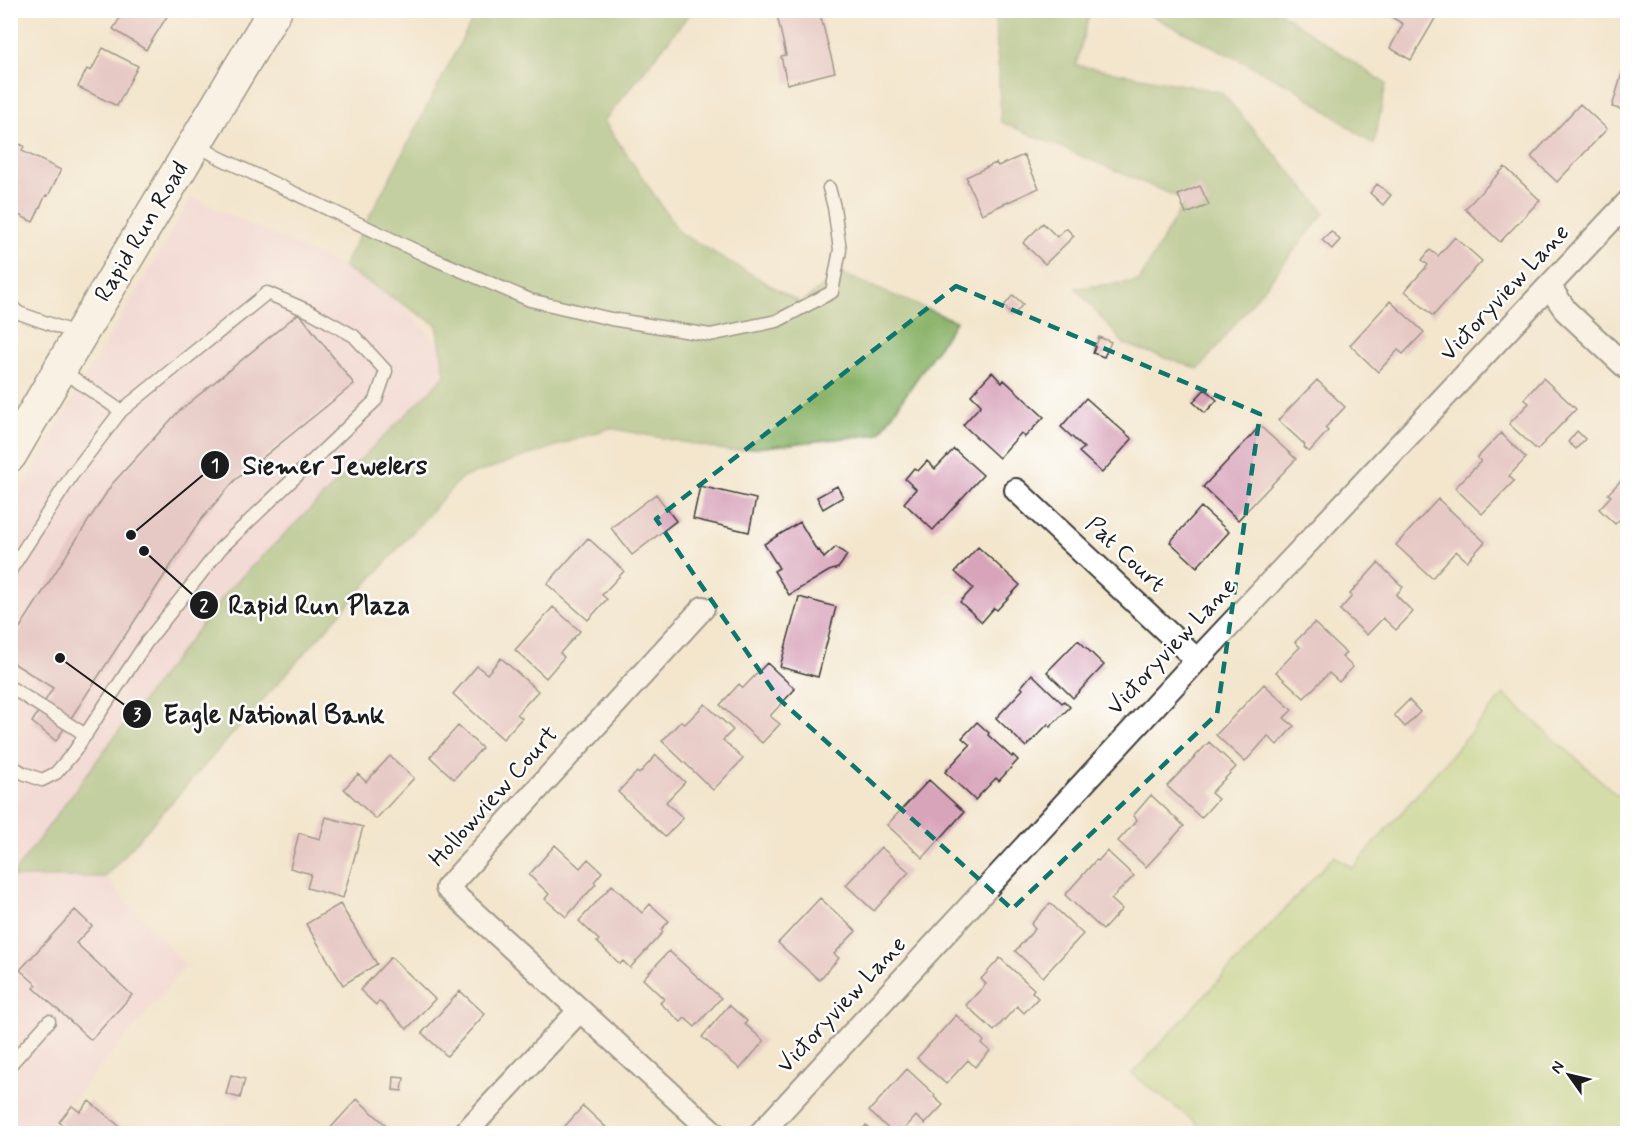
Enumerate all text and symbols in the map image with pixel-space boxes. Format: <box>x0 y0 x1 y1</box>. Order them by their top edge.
street label: Rapid Run Road <box>88 156 196 308</box>
street label: Victoryview Lane <box>1433 218 1577 368</box>
callout: Siemer Jewelers <box>200 443 439 487</box>
text: Siemer Jewelers <box>243 450 428 484</box>
text: 1 <box>211 454 219 478</box>
street label: Pat Court <box>1078 510 1172 600</box>
street label: Victoryview Lane <box>1100 572 1244 722</box>
callout: Rapid Run Plaza <box>189 583 420 627</box>
text: Rapid Run Plaza <box>228 590 410 624</box>
text: 2 <box>200 594 209 618</box>
callout: Eagle National Bank <box>122 692 395 736</box>
text: Eagle National Bank <box>163 699 385 734</box>
text: 3 <box>133 703 142 727</box>
street label: Hollowview Court <box>422 720 566 874</box>
street label: Victoryview Lane <box>770 930 914 1080</box>
north arrow <box>1539 1045 1599 1105</box>
text: N <box>1546 1057 1569 1078</box>

